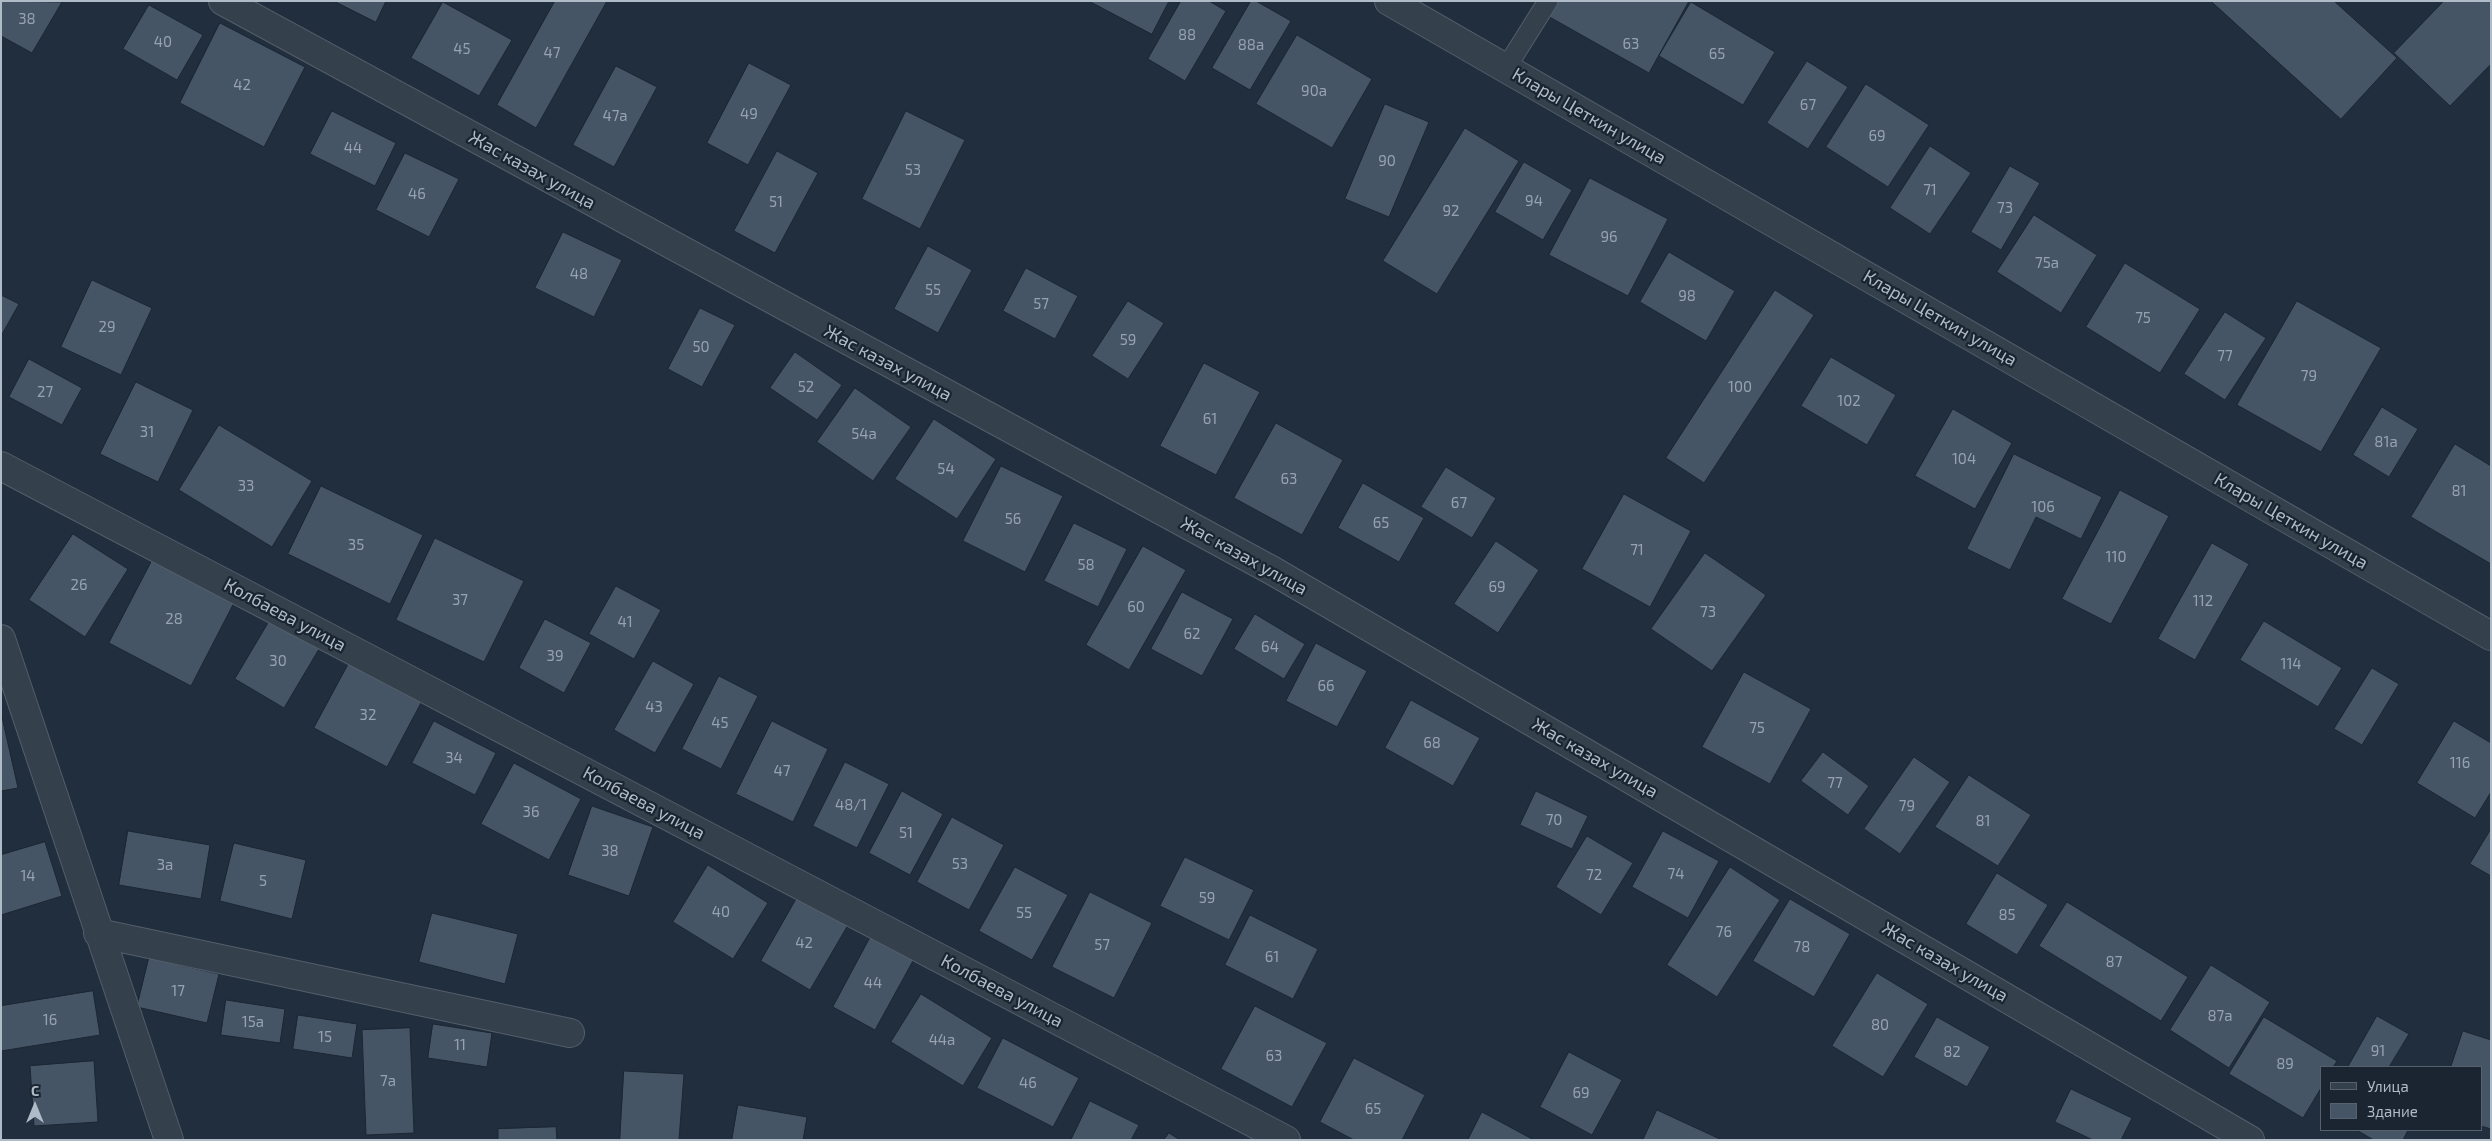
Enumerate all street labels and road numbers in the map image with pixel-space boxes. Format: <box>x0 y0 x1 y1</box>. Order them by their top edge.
street label: Клары Цеткин улица <box>1508 63 1670 169</box>
street label: Жас казах улица <box>465 126 599 214</box>
street label: Клары Цеткин улица <box>1859 265 2021 371</box>
street label: Жас казах улица <box>820 320 956 406</box>
street label: Клары Цеткин улица <box>2210 468 2372 574</box>
street label: Жас казах улица <box>1177 512 1311 600</box>
street label: Колбаева улица <box>220 574 350 656</box>
street label: Жас казах улица <box>1528 713 1662 803</box>
street label: Колбаева улица <box>579 762 709 844</box>
street label: Жас казах улица <box>1878 917 2012 1007</box>
street label: Колбаева улица <box>937 950 1067 1032</box>

